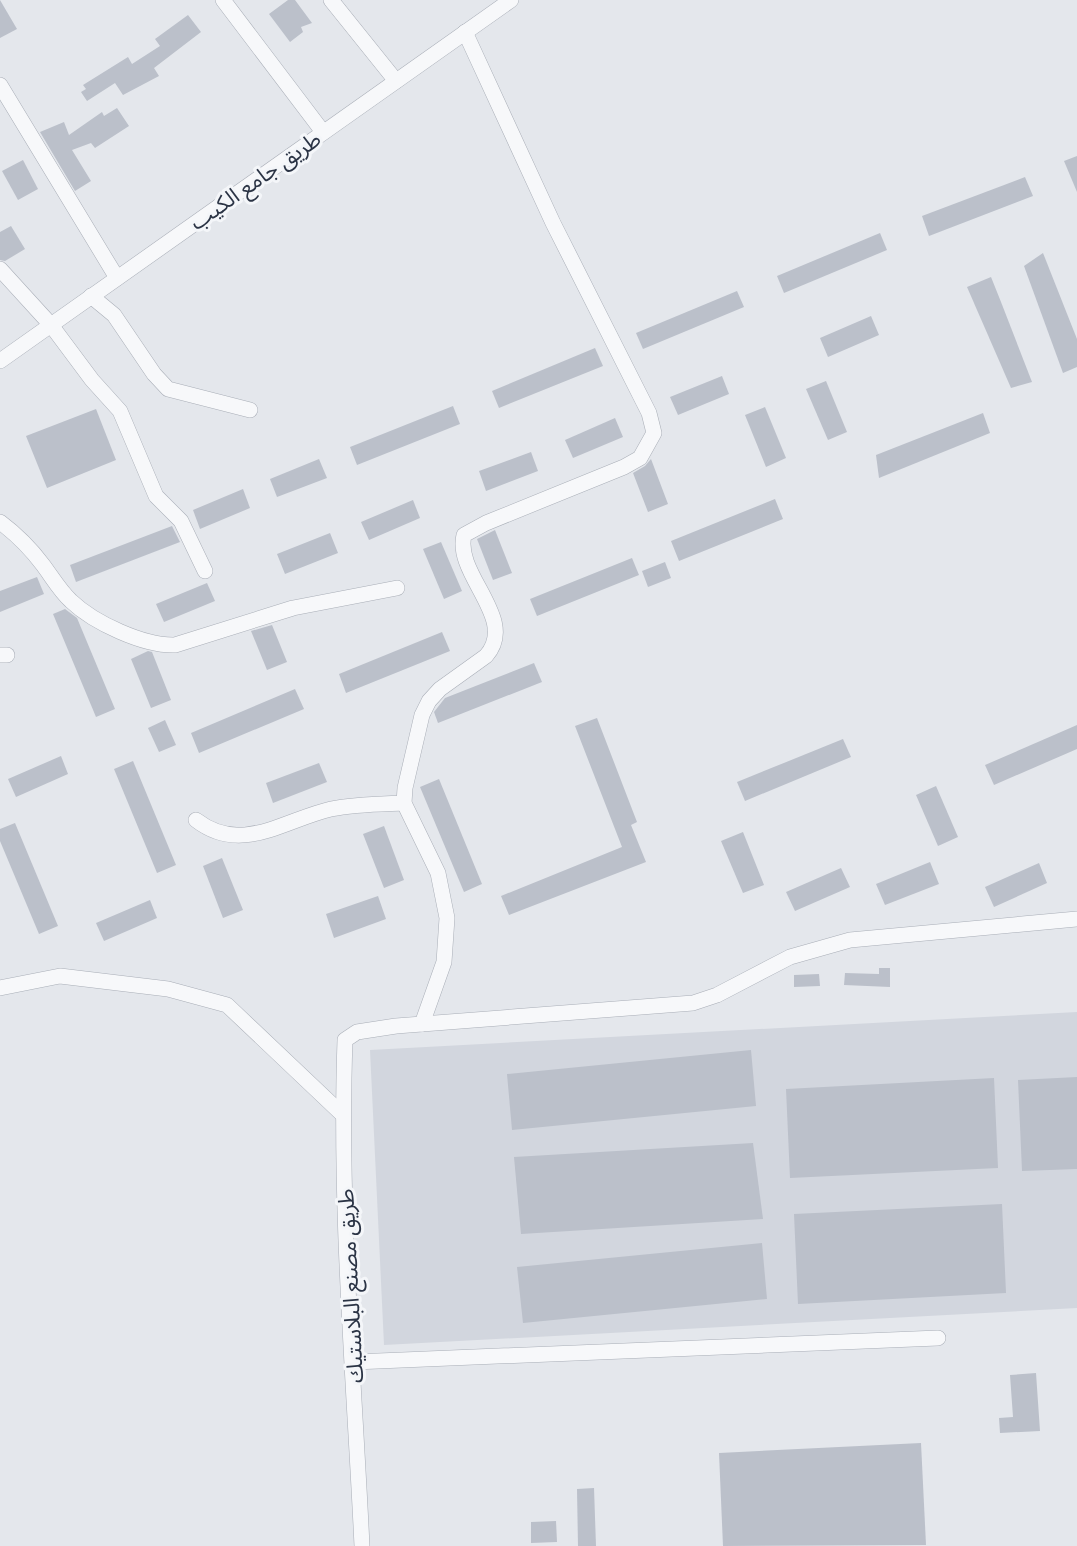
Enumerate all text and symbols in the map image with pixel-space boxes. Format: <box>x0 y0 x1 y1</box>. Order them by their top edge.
street label: طريق جامع الكيب <box>184 125 328 238</box>
street label: طريق مصنع البلاستيك <box>332 1188 372 1384</box>

